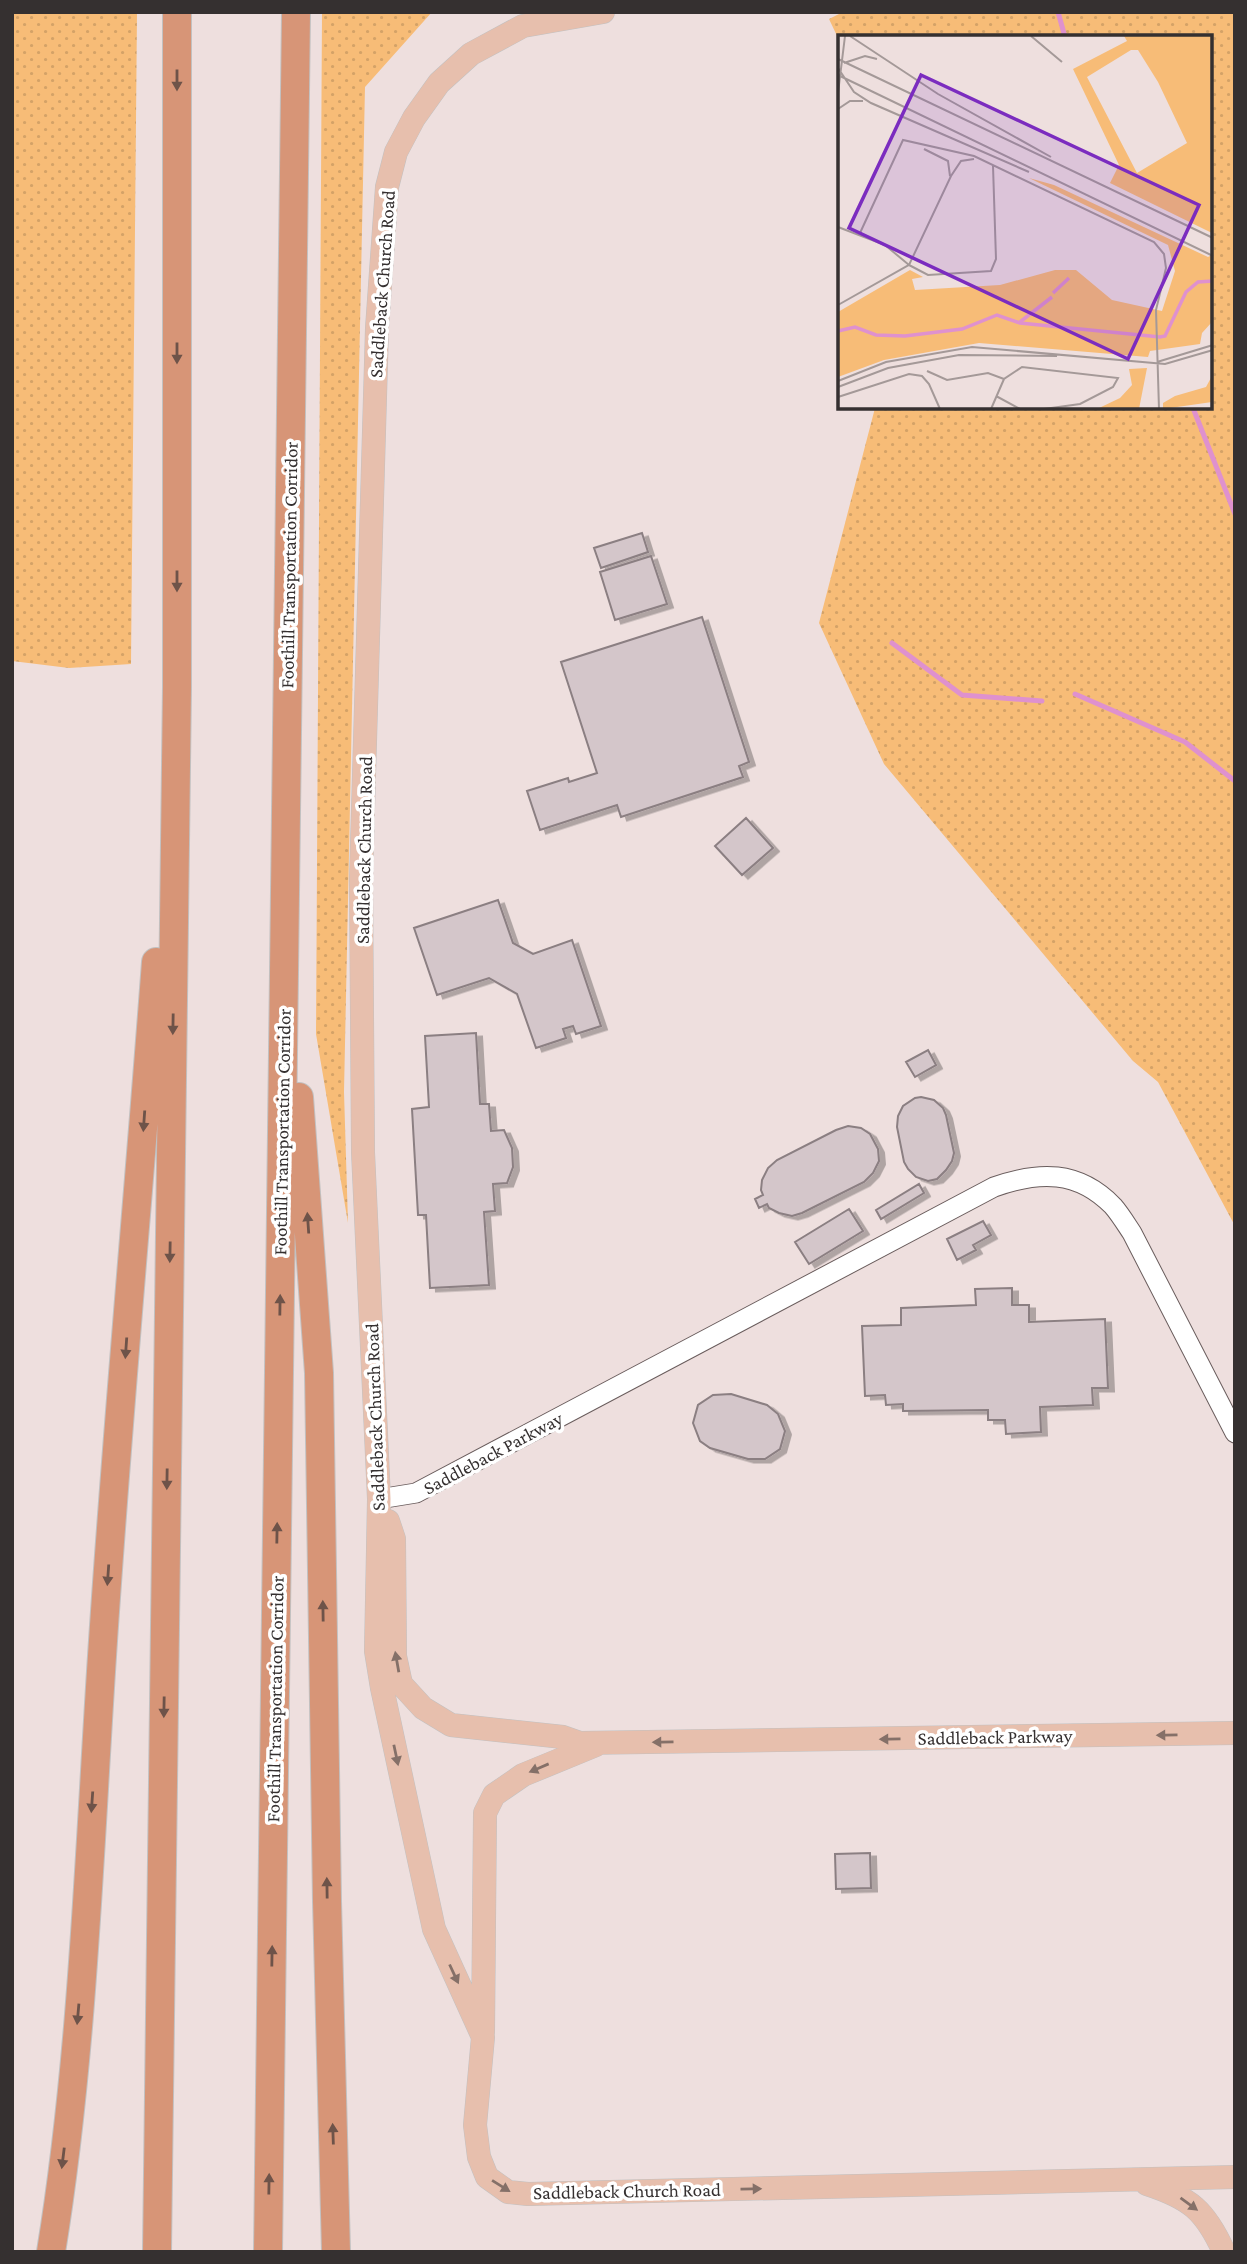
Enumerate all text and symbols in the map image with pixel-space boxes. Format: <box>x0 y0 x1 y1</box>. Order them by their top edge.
inset map <box>838 35 1212 410</box>
one-way arrow <box>171 70 183 92</box>
street label: Saddleback Church Road <box>365 190 399 378</box>
one-way arrow <box>171 342 183 364</box>
street label: Foothill Transportation Corridor <box>276 441 302 689</box>
one-way arrow <box>171 570 183 592</box>
street label: Saddleback Church Road <box>352 756 376 944</box>
street label: Foothill Transportation Corridor <box>269 1008 295 1256</box>
one-way arrow <box>167 1014 178 1036</box>
one-way arrow <box>138 1110 149 1132</box>
one-way arrow <box>302 1212 313 1234</box>
one-way arrow <box>164 1241 176 1263</box>
one-way arrow <box>274 1294 286 1316</box>
street label: Saddleback Church Road <box>361 1323 389 1511</box>
one-way arrow <box>120 1337 131 1359</box>
street label: Saddleback Parkway <box>420 1407 566 1499</box>
one-way arrow <box>161 1469 173 1491</box>
one-way arrow <box>271 1521 283 1543</box>
one-way arrow <box>102 1564 113 1586</box>
street label: Foothill Transportation Corridor <box>262 1575 288 1823</box>
one-way arrow <box>317 1600 328 1622</box>
one-way arrow <box>391 1651 402 1673</box>
one-way arrow <box>158 1696 170 1718</box>
street label: Saddleback Parkway <box>917 1725 1073 1749</box>
one-way arrow <box>1155 1729 1177 1740</box>
one-way arrow <box>879 1733 901 1744</box>
one-way arrow <box>651 1736 673 1748</box>
one-way arrow <box>391 1744 402 1766</box>
one-way arrow <box>529 1762 549 1774</box>
one-way arrow <box>87 1791 98 1813</box>
one-way arrow <box>321 1876 333 1898</box>
one-way arrow <box>266 1945 278 1967</box>
one-way arrow <box>448 1964 460 1984</box>
one-way arrow <box>72 2003 83 2025</box>
one-way arrow <box>327 2123 339 2145</box>
one-way arrow <box>58 2148 69 2170</box>
one-way arrow <box>263 2172 275 2194</box>
one-way arrow <box>491 2179 511 2192</box>
street label: Saddleback Church Road <box>533 2179 721 2203</box>
one-way arrow <box>740 2183 762 2194</box>
one-way arrow <box>1180 2197 1198 2211</box>

